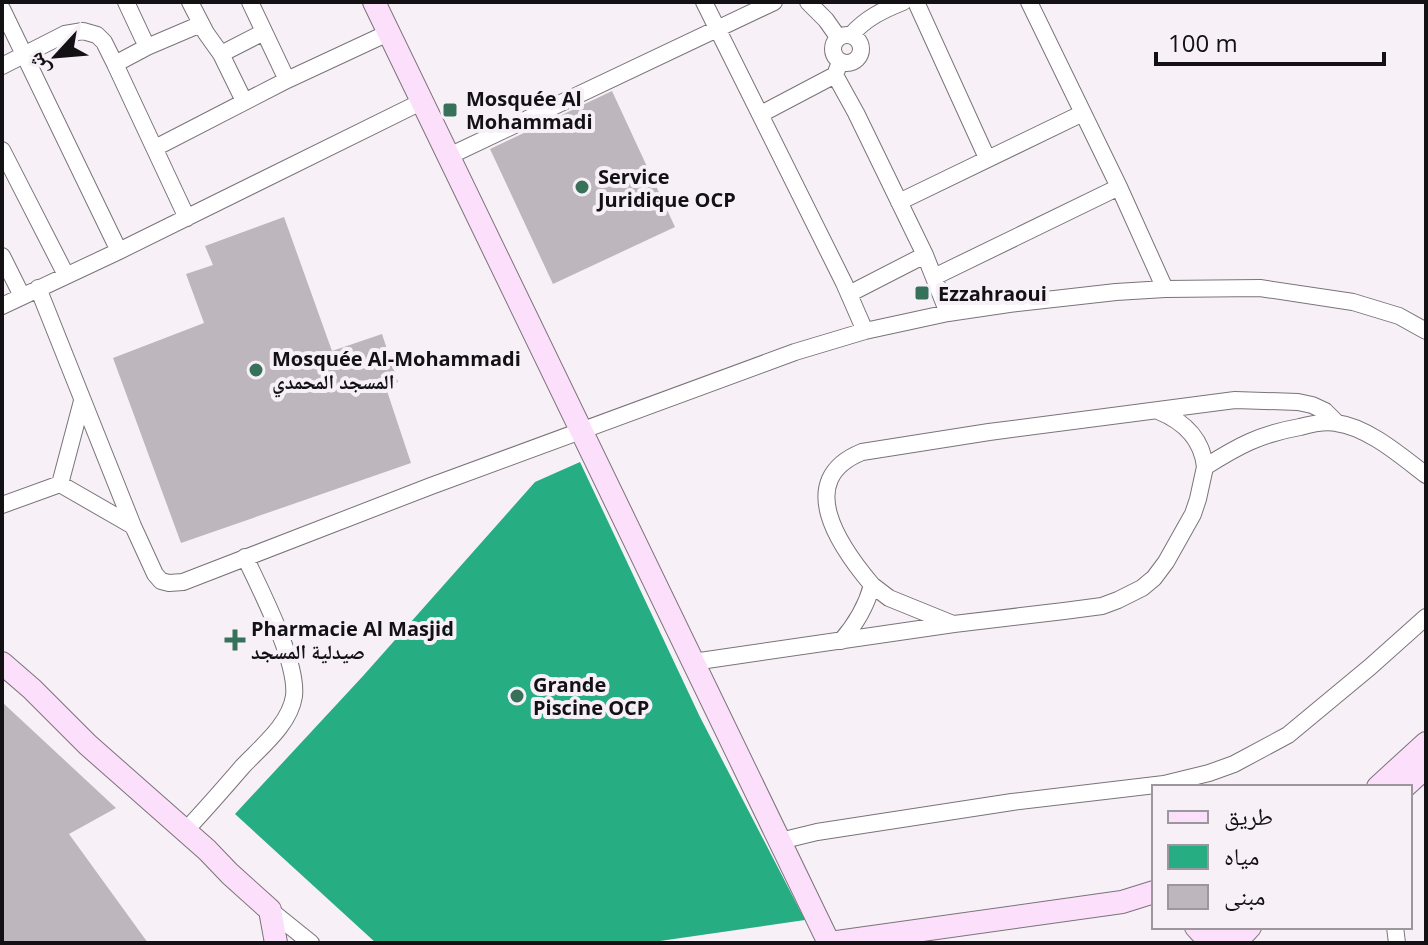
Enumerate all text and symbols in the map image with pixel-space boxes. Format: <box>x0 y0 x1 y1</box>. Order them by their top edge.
north arrow <box>16 16 96 96</box>
scale bar <box>1156 16 1384 66</box>
text: 100 m <box>1168 26 1238 59</box>
text: ش <box>19 48 56 82</box>
place label: Mosquée Al Mohammadi <box>466 85 593 135</box>
marker: Mosquée Al Mohammadi <box>441 101 459 119</box>
place label: Service Juridique OCP <box>596 163 736 213</box>
marker: Service Juridique OCP <box>573 178 591 196</box>
place label: Ezzahraoui <box>938 280 1047 307</box>
marker: Ezzahraoui <box>913 284 931 302</box>
place label: Mosquée Al-Mohammadi المسجد المحمدي <box>272 345 521 397</box>
marker: Mosquée Al-Mohammadi المسجد المحمدي <box>247 361 265 379</box>
place label: Pharmacie Al Masjid صيدلية المسجد <box>251 615 454 665</box>
marker: Pharmacie Al Masjid صيدلية المسجد <box>226 631 244 649</box>
place label: Grande Piscine OCP <box>533 671 649 721</box>
marker: Grande Piscine OCP <box>508 687 526 705</box>
legend <box>1152 785 1412 929</box>
text: طريق <box>1224 799 1273 832</box>
text: مياه <box>1224 839 1259 872</box>
text: مبنى <box>1224 879 1265 912</box>

